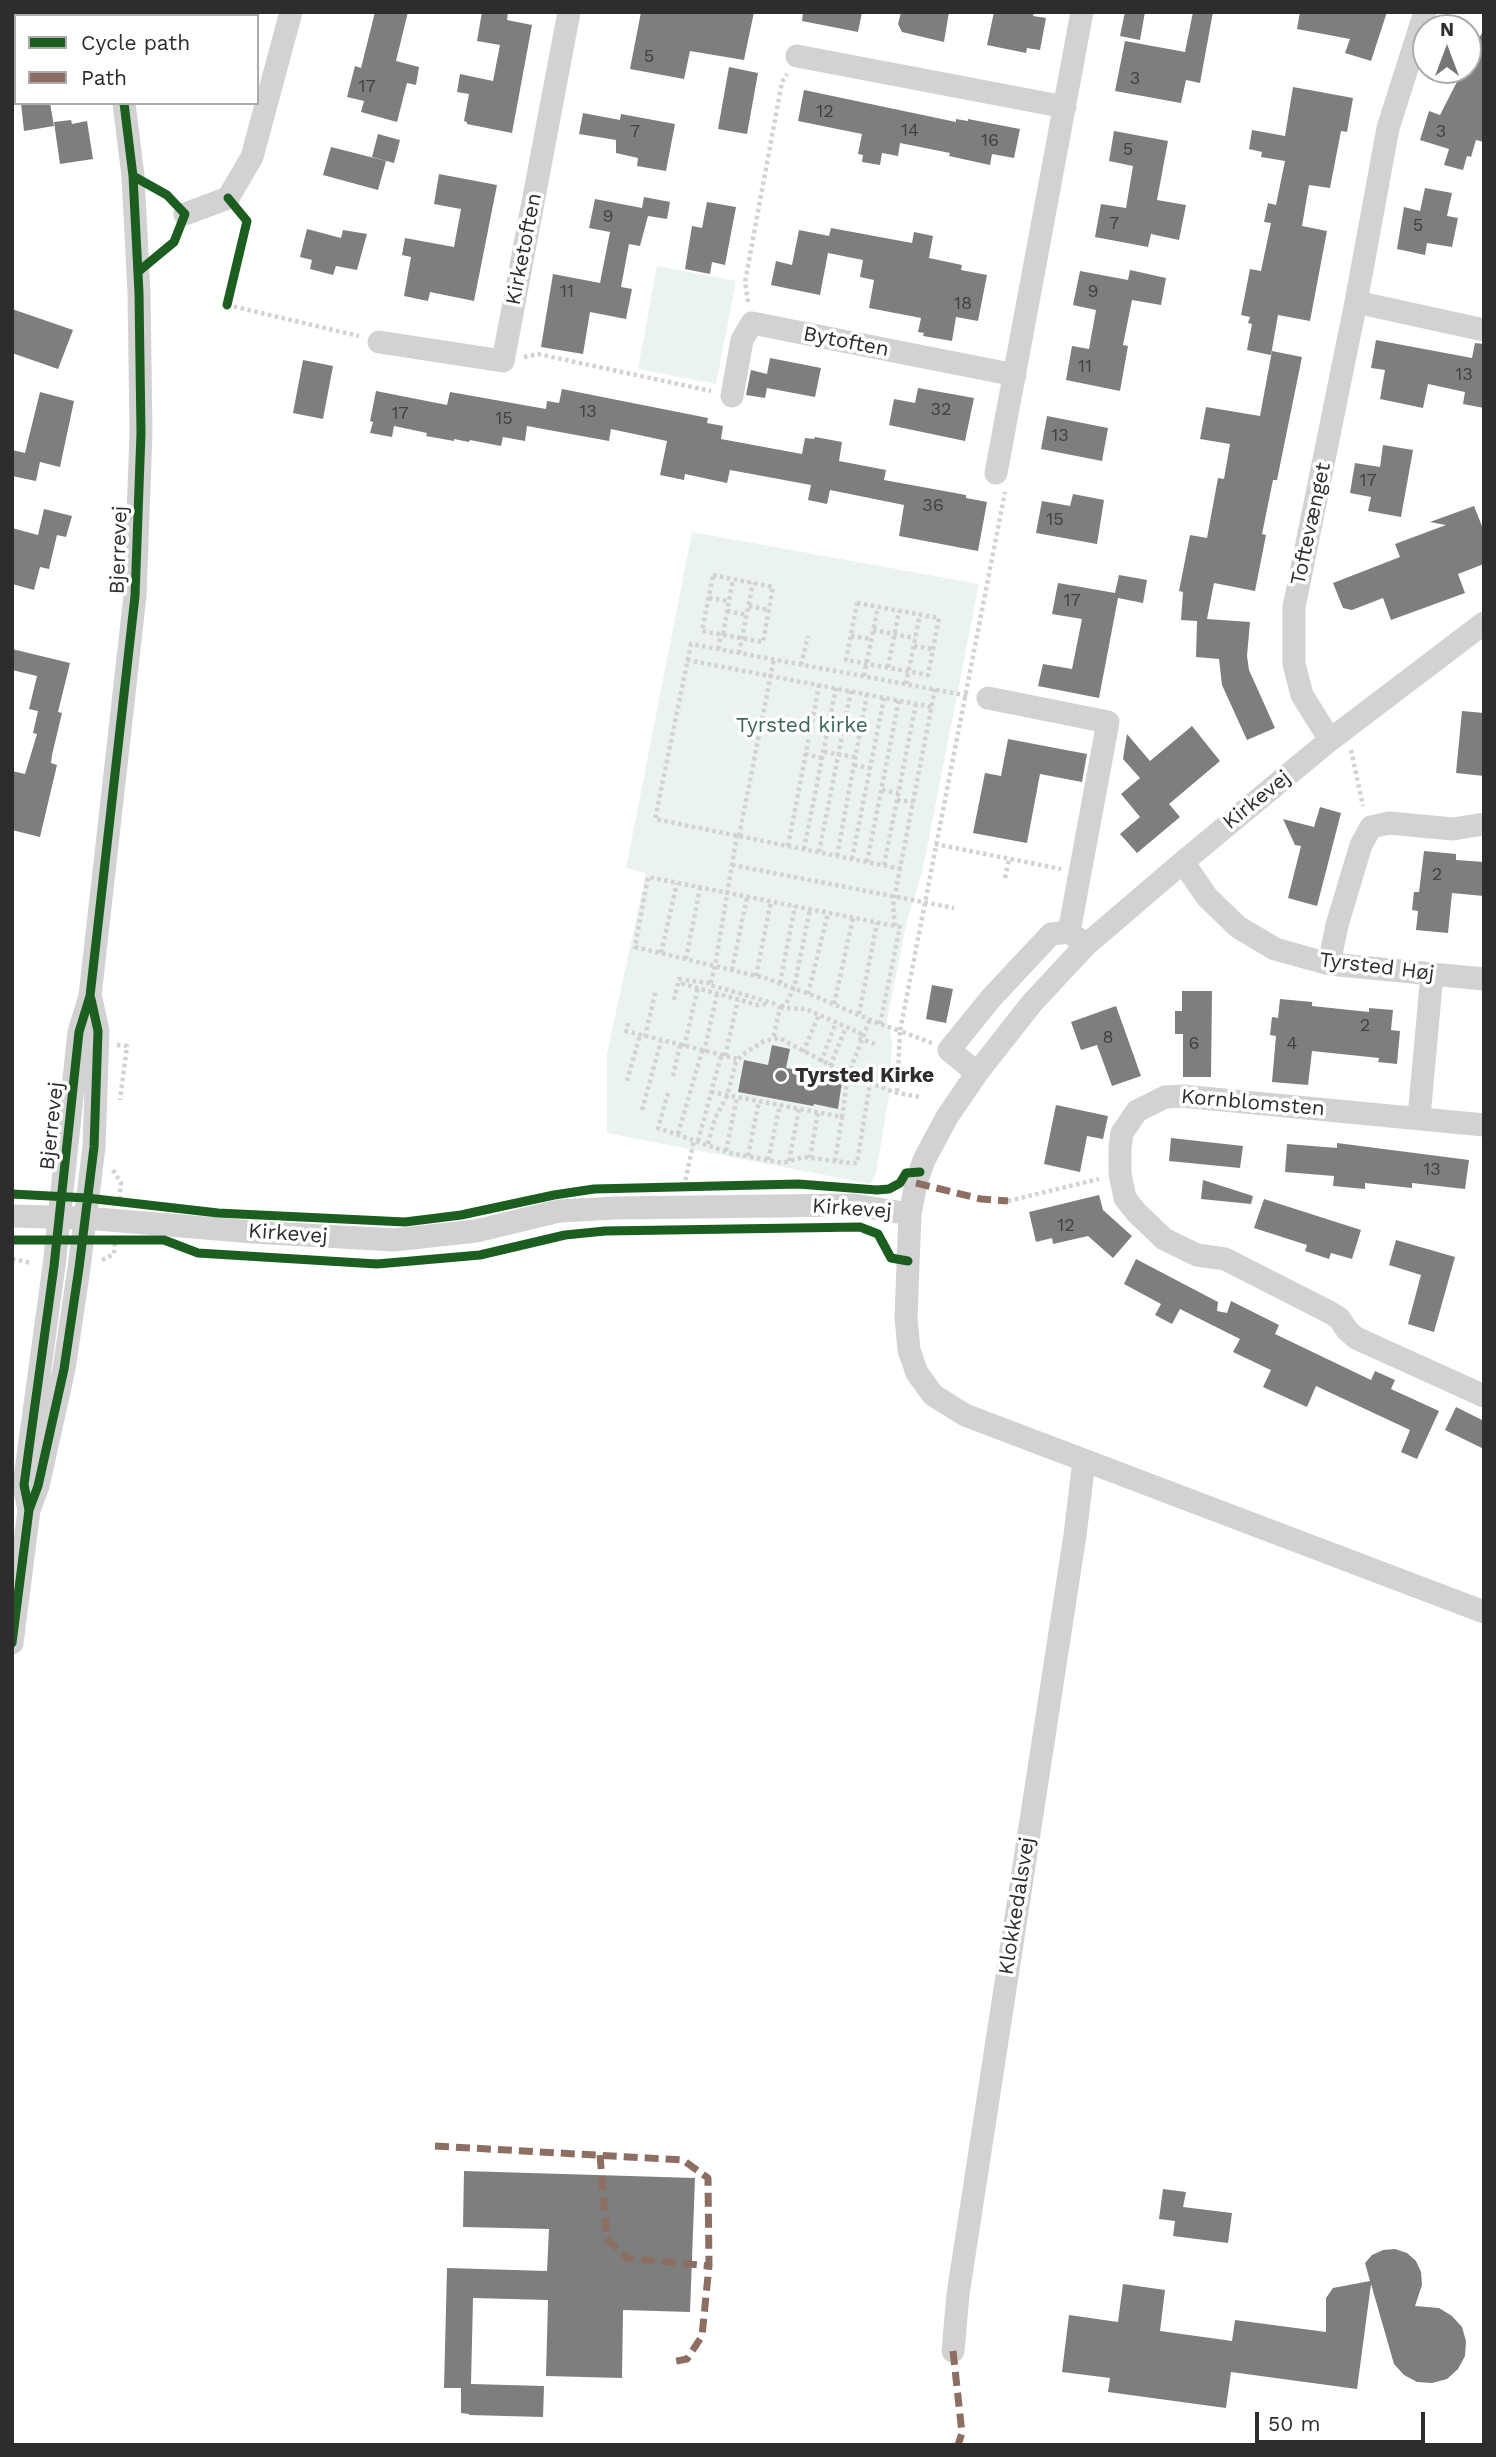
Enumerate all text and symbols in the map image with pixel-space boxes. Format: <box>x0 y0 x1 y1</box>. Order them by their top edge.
legend <box>14 14 259 105</box>
north arrow <box>1412 14 1482 84</box>
text: N <box>1440 18 1454 41</box>
text: Cycle path <box>81 30 190 55</box>
house number: 5 <box>644 46 654 68</box>
text: Path <box>81 65 127 90</box>
house number: 3 <box>1130 68 1140 90</box>
house number: 17 <box>358 76 376 98</box>
house number: 12 <box>816 101 834 123</box>
house number: 14 <box>901 120 919 142</box>
house number: 7 <box>630 121 640 143</box>
house number: 3 <box>1436 121 1446 143</box>
house number: 16 <box>981 130 999 152</box>
house number: 5 <box>1123 139 1133 161</box>
street label: Kirketoften <box>501 191 547 307</box>
house number: 9 <box>602 206 614 228</box>
house number: 7 <box>1109 213 1119 235</box>
house number: 5 <box>1413 215 1423 237</box>
house number: 11 <box>560 281 574 303</box>
house number: 9 <box>1087 281 1099 303</box>
house number: 18 <box>954 293 972 315</box>
street label: Bytoften <box>801 321 891 363</box>
house number: 11 <box>1078 356 1092 378</box>
house number: 13 <box>1455 364 1473 386</box>
house number: 32 <box>931 399 951 421</box>
house number: 13 <box>579 401 597 423</box>
house number: 17 <box>391 403 409 425</box>
house number: 15 <box>495 408 513 430</box>
house number: 13 <box>1051 425 1069 447</box>
street label: Toftevænget <box>1286 460 1336 588</box>
house number: 17 <box>1359 470 1377 492</box>
house number: 36 <box>922 495 944 517</box>
street label: Bjerrevej <box>105 505 133 595</box>
house number: 15 <box>1046 509 1064 531</box>
house number: 17 <box>1063 590 1081 612</box>
park label: Tyrsted kirke <box>736 713 868 739</box>
street label: Kirkevej <box>1218 765 1296 835</box>
house number: 2 <box>1432 864 1442 886</box>
street label: Tyrsted Høj <box>1318 947 1436 987</box>
house number: 2 <box>1360 1015 1370 1037</box>
house number: 8 <box>1102 1027 1114 1049</box>
house number: 6 <box>1189 1033 1199 1055</box>
house number: 4 <box>1287 1033 1297 1055</box>
place label: Tyrsted Kirke <box>795 1063 934 1089</box>
marker: Tyrsted Kirke <box>773 1068 789 1084</box>
street label: Bjerrevej <box>35 1081 69 1171</box>
street label: Kornblomsten <box>1180 1084 1326 1122</box>
house number: 13 <box>1423 1159 1441 1181</box>
street label: Kirkevej <box>811 1194 893 1224</box>
house number: 12 <box>1057 1215 1075 1237</box>
street label: Kirkevej <box>247 1219 329 1249</box>
street label: Klokkedalsvej <box>994 1835 1040 1977</box>
scale bar <box>1258 2398 1428 2442</box>
text: 50 m <box>1268 2411 1320 2436</box>

